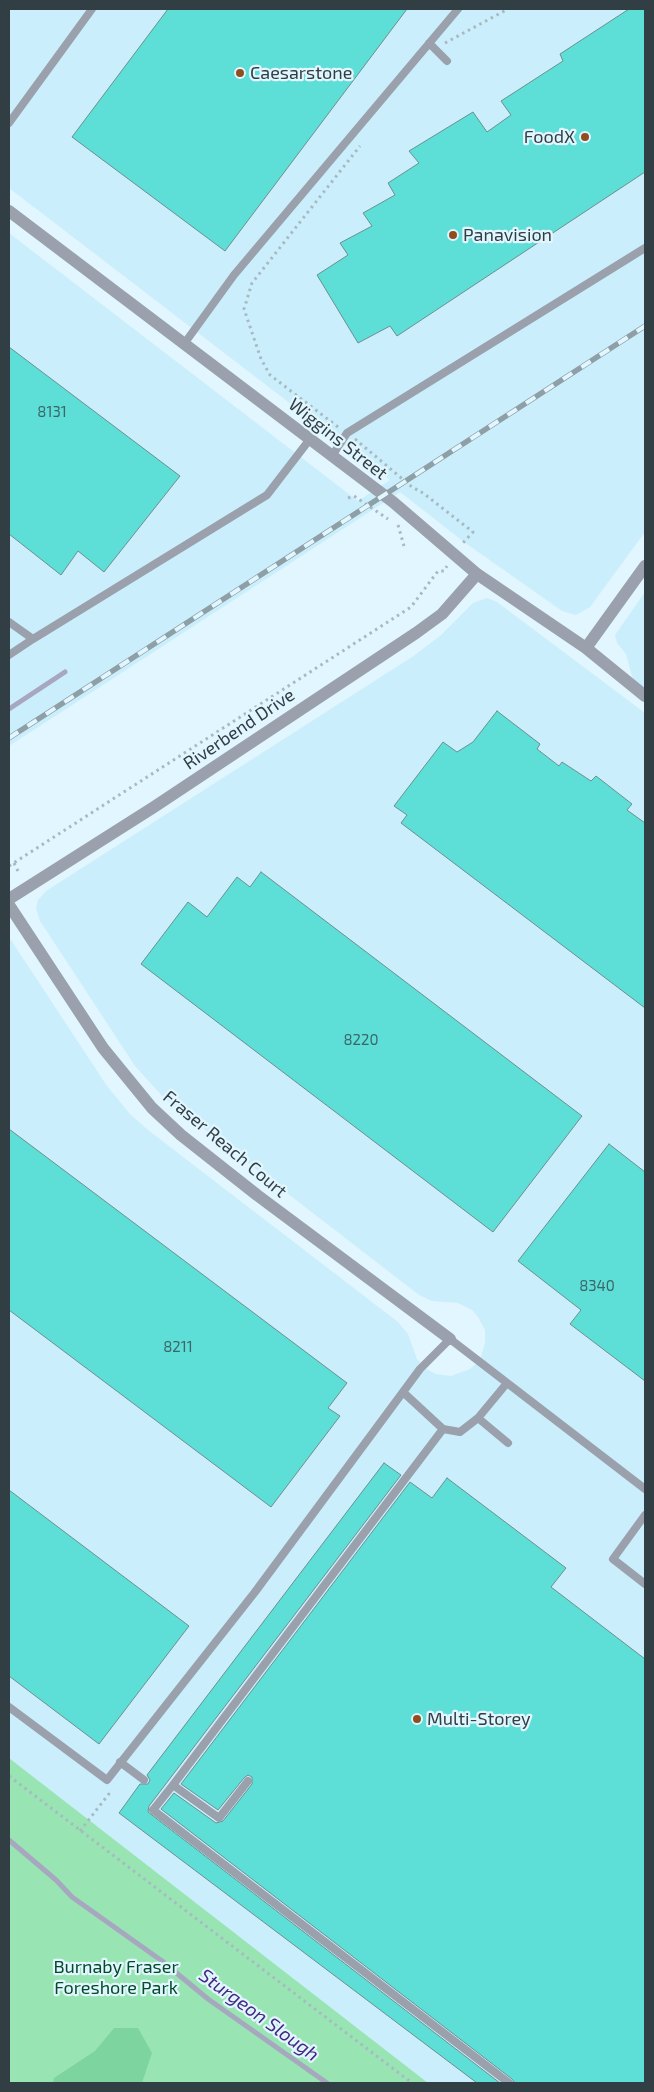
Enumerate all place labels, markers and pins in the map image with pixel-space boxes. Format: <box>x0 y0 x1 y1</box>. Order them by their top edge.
place label: Caesarstone <box>250 62 352 84</box>
marker: Caesarstone <box>234 67 246 79</box>
place label: FoodX <box>524 126 575 148</box>
marker: FoodX <box>579 131 591 143</box>
place label: Panavision <box>463 224 552 246</box>
marker: Panavision <box>447 229 459 241</box>
place label: Multi-Storey <box>427 1708 531 1730</box>
marker: Multi-Storey <box>411 1713 423 1725</box>

